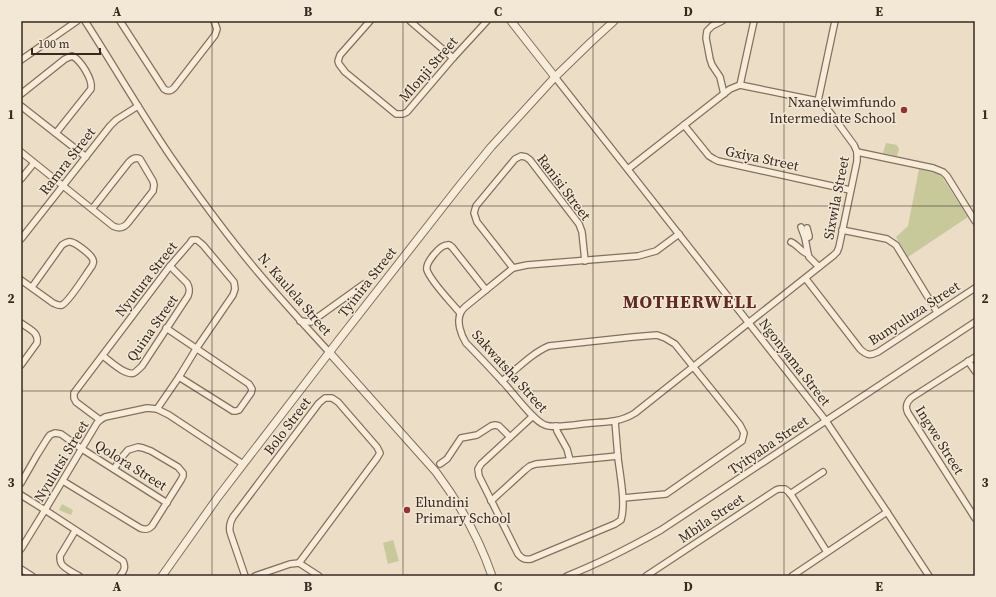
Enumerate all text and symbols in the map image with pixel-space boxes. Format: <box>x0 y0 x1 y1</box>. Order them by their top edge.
text: A <box>113 3 122 20</box>
text: B <box>304 3 313 20</box>
text: C <box>494 3 502 20</box>
text: D <box>683 3 693 20</box>
text: E <box>875 3 883 20</box>
scale bar <box>32 30 100 56</box>
street label: Mlonji Street <box>394 32 462 106</box>
text: 100 m <box>38 36 70 52</box>
place label: Nxanelwimfundo Intermediate School <box>769 92 896 128</box>
marker: Nxanelwimfundo Intermediate School <box>899 105 909 115</box>
text: 1 <box>7 106 15 123</box>
text: 1 <box>981 106 989 123</box>
street label: Ramra Street <box>34 123 100 199</box>
street label: Gxiya Street <box>724 140 801 176</box>
street label: Ranisi Street <box>532 150 596 225</box>
street label: Sixwila Street <box>818 154 854 241</box>
street label: Nyutura Street <box>110 237 182 321</box>
street label: Tyinira Street <box>333 242 401 321</box>
street label: N. Kaulela Street <box>253 248 337 340</box>
street label: Bunyuluza Street <box>864 276 964 350</box>
district label: MOTHERWELL <box>623 289 757 314</box>
text: 2 <box>7 290 15 307</box>
street label: Quina Street <box>122 290 183 365</box>
text: 2 <box>981 290 989 307</box>
street label: Ngonyama Street <box>754 314 836 410</box>
street label: Sakwatsha Street <box>467 325 553 417</box>
street label: Bolo Street <box>259 393 316 459</box>
street label: Ingwe Street <box>911 402 969 479</box>
street label: Tyityaba Street <box>724 411 812 479</box>
street label: Nyulutsi Street <box>29 416 93 505</box>
street label: Qolora Street <box>91 435 171 495</box>
text: 3 <box>7 474 15 491</box>
text: 3 <box>981 474 989 491</box>
street label: Mbila Street <box>674 488 748 547</box>
place label: Elundini Primary School <box>415 492 511 528</box>
marker: Elundini Primary School <box>402 505 412 515</box>
text: A <box>113 578 122 595</box>
text: B <box>304 578 313 595</box>
text: C <box>494 578 502 595</box>
text: D <box>683 578 693 595</box>
text: E <box>875 578 883 595</box>

